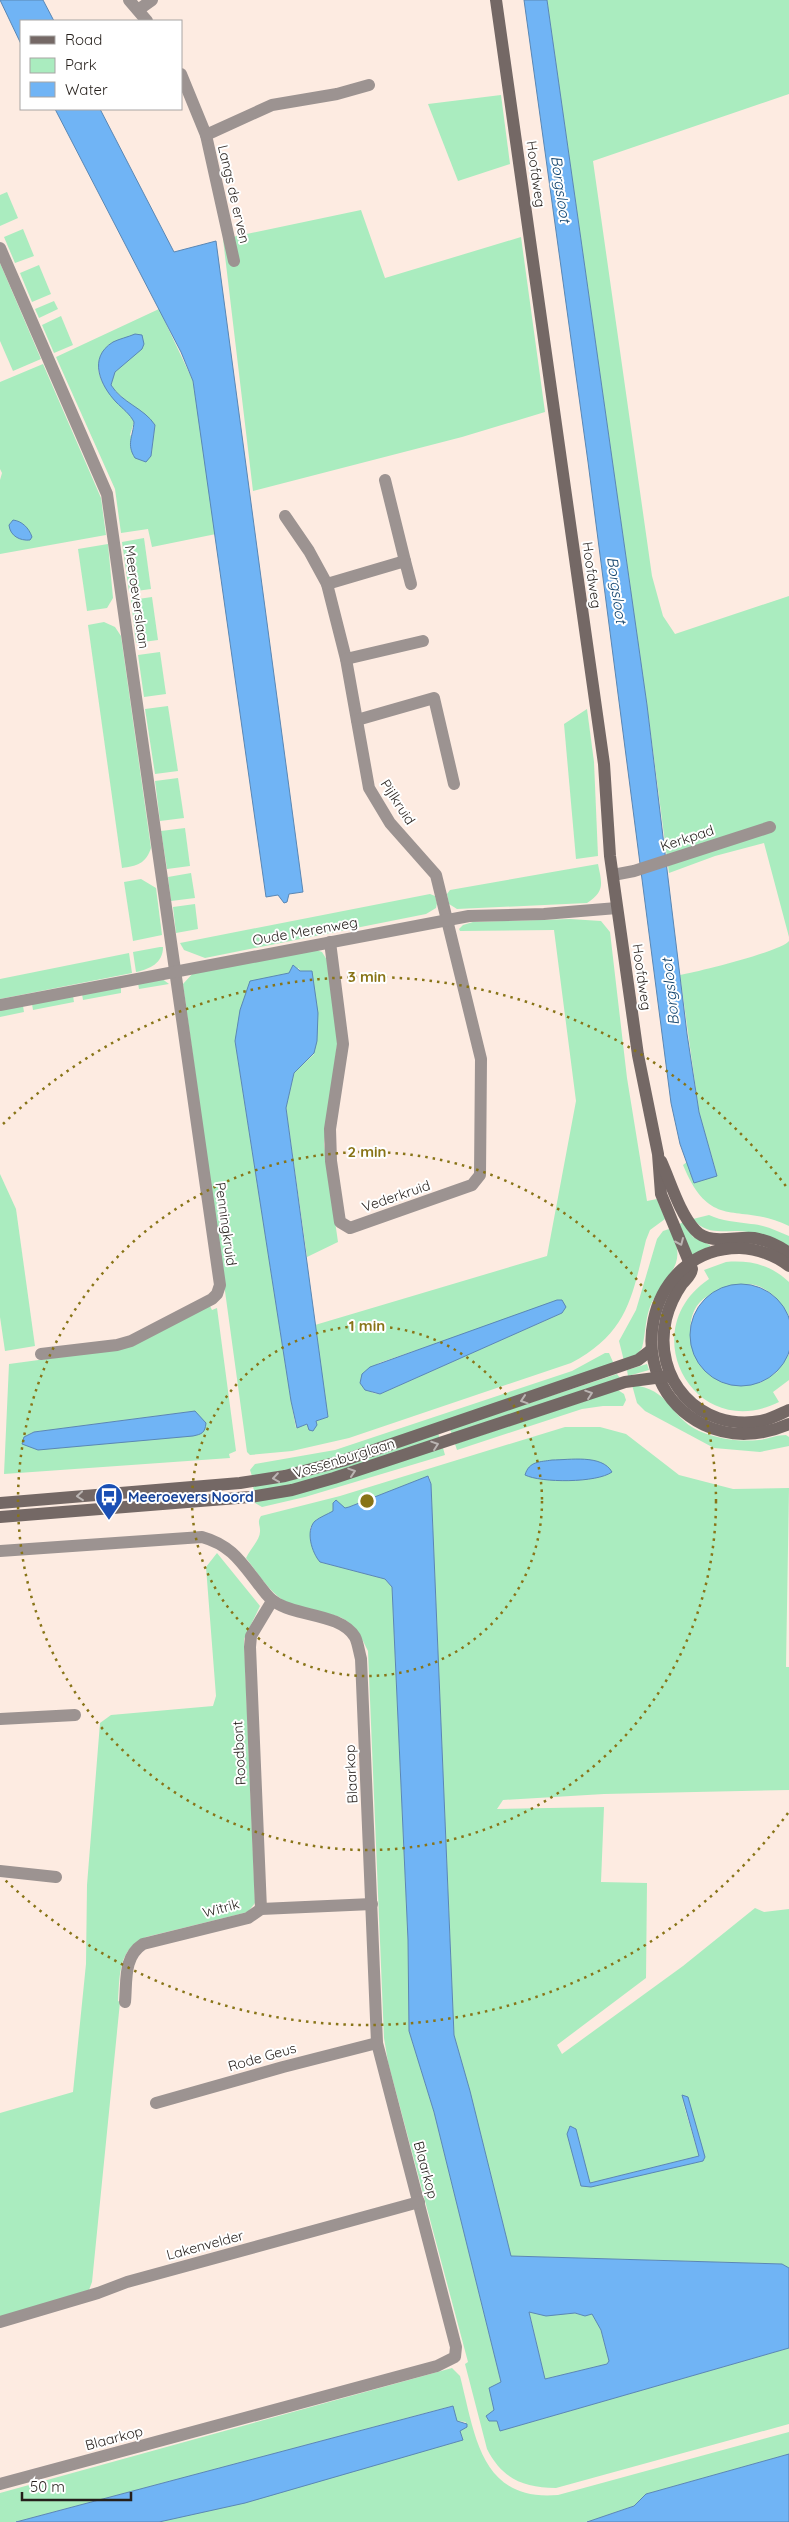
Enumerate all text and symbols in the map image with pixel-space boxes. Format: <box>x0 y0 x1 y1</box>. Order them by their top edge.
legend <box>20 20 182 110</box>
text: Road <box>65 30 102 49</box>
text: Park <box>65 55 97 74</box>
text: Water <box>65 80 108 99</box>
street label: Hoofdweg <box>522 140 550 208</box>
street label: Langs de erven <box>214 143 254 245</box>
water label: Borgsloot <box>547 154 575 225</box>
street label: Hoofdweg <box>578 541 606 609</box>
street label: Meeroeverslaan <box>121 544 153 650</box>
water label: Borgsloot <box>603 555 631 626</box>
street label: Pijlkruid <box>377 776 419 828</box>
street label: Kerkpad <box>658 821 716 855</box>
street label: Oude Merenweg <box>251 913 359 949</box>
street label: Hoofdweg <box>628 943 656 1011</box>
water label: Borgsloot <box>657 956 683 1026</box>
text: 3 min <box>348 967 386 986</box>
text: 2 min <box>347 1142 387 1161</box>
street label: Vederkruid <box>359 1176 433 1216</box>
street label: Penningkruid <box>211 1181 241 1267</box>
one-way arrow <box>674 1237 684 1246</box>
text: 1 min <box>349 1316 385 1335</box>
one-way arrow <box>584 1390 593 1400</box>
one-way arrow <box>521 1394 529 1404</box>
street label: Vossenburglaan <box>291 1434 397 1482</box>
one-way arrow <box>430 1441 438 1451</box>
one-way arrow <box>348 1468 356 1478</box>
one-way arrow <box>272 1472 281 1482</box>
bus stop icon: Meeroevers Noord <box>94 1482 124 1521</box>
place label: Meeroevers Noord <box>128 1488 254 1506</box>
one-way arrow <box>76 1491 84 1502</box>
centre of rings <box>358 1492 376 1510</box>
street label: Roodbont <box>228 1720 250 1786</box>
street label: Blaarkop <box>340 1744 362 1804</box>
street label: Witrik <box>201 1894 241 1922</box>
street label: Rode Geus <box>226 2039 298 2075</box>
street label: Blaarkop <box>410 2139 442 2201</box>
street label: Lakenvelder <box>164 2226 246 2264</box>
street label: Blaarkop <box>83 2422 145 2454</box>
scale bar <box>22 2470 131 2502</box>
text: 50 m <box>30 2477 65 2496</box>

